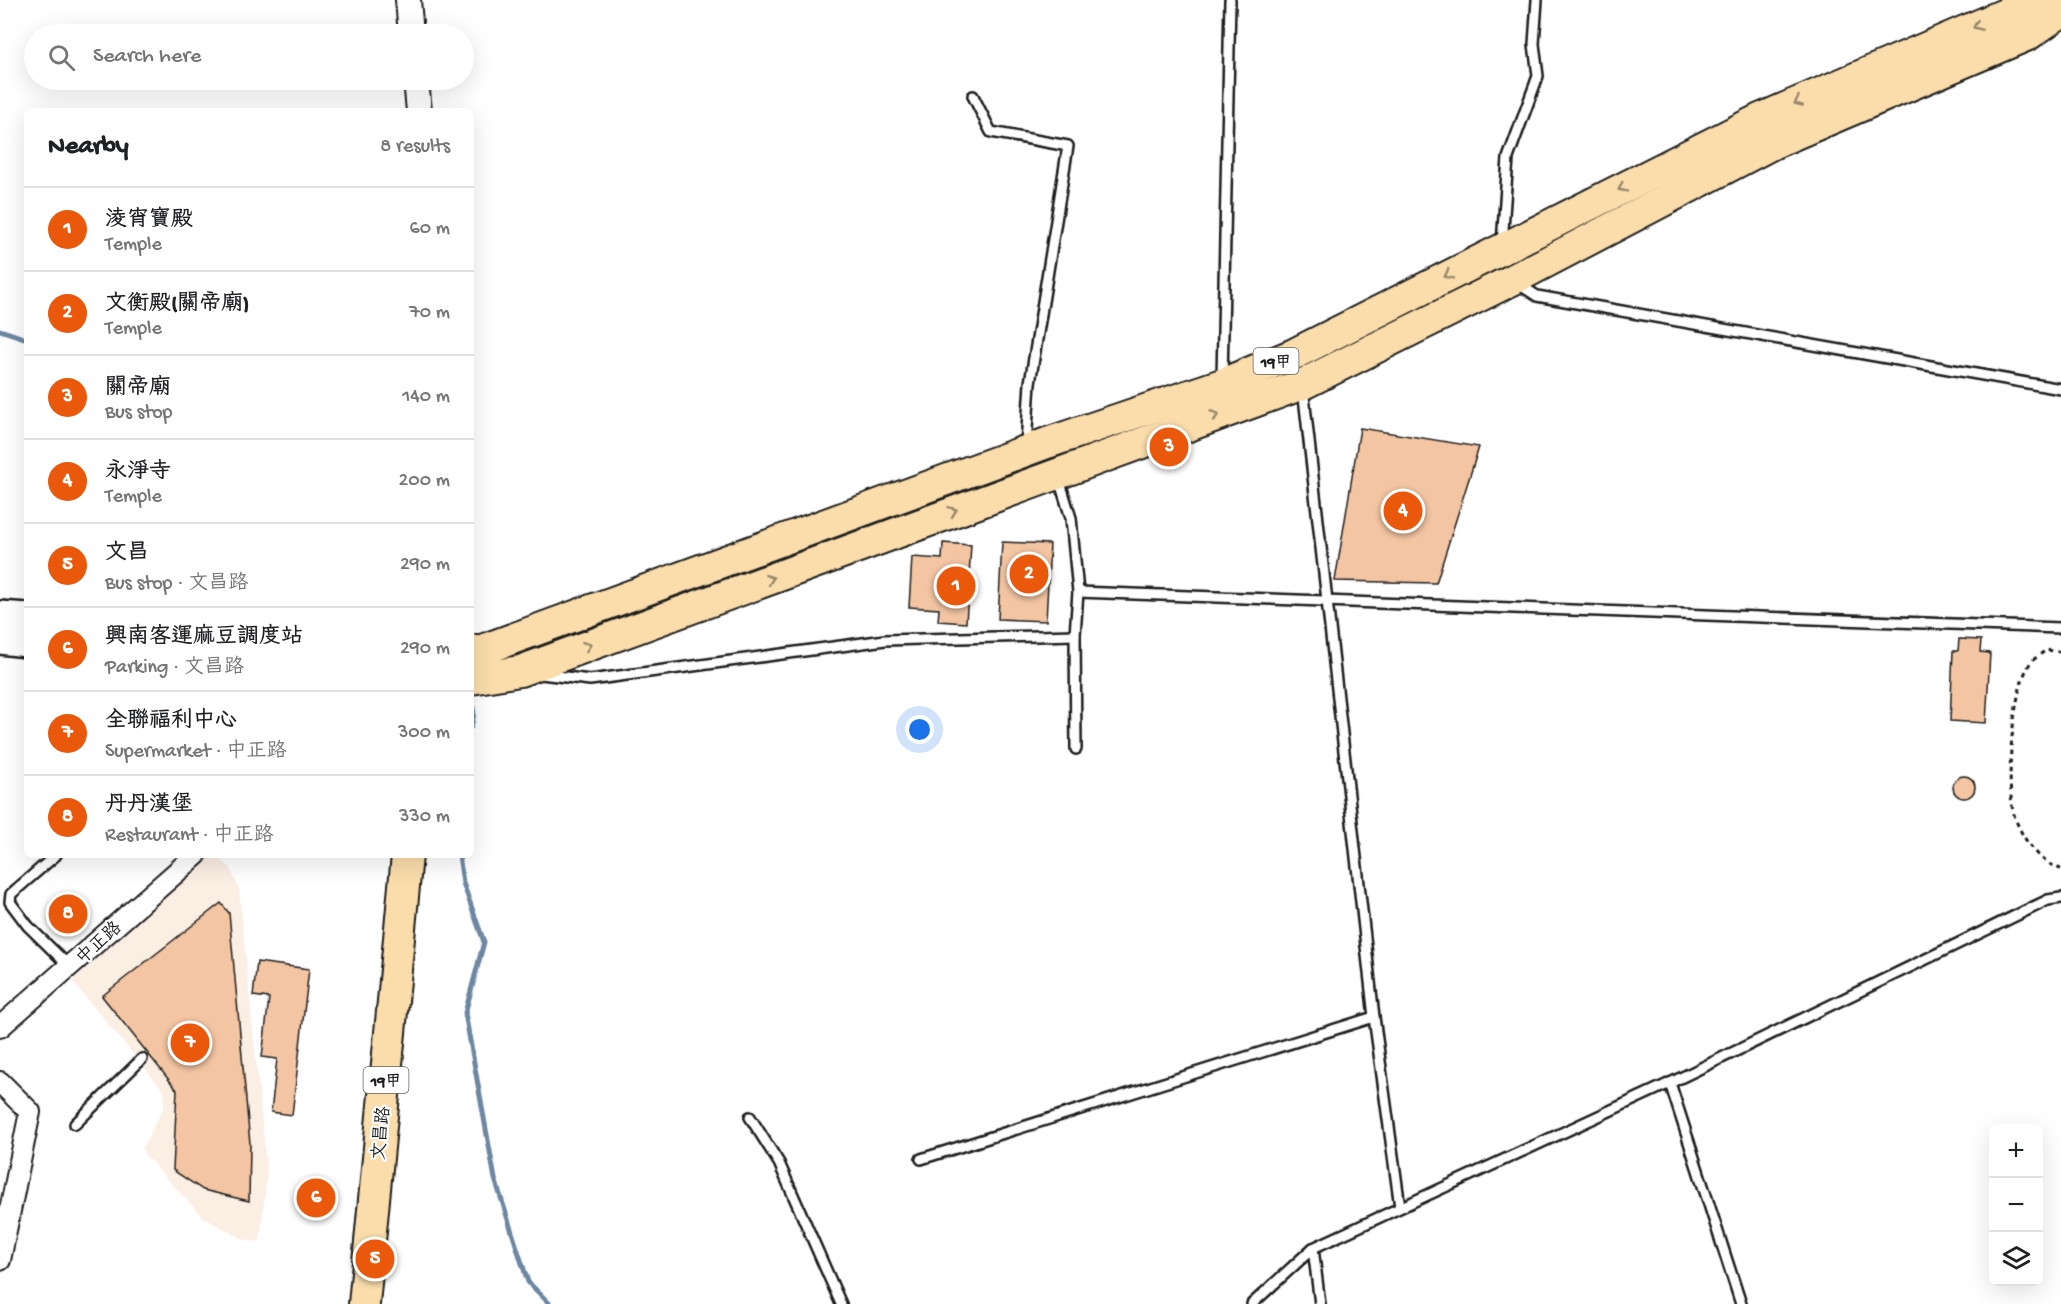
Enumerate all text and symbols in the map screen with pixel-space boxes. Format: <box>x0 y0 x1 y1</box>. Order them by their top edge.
one-way arrow <box>1972 18 1983 30</box>
search box <box>24 24 474 90</box>
icon: search <box>45 41 78 74</box>
text: Search here <box>93 44 201 70</box>
one-way arrow <box>1793 95 1804 107</box>
text: Nearby <box>48 132 129 163</box>
text: 8 results <box>380 136 450 159</box>
one-way arrow <box>1618 180 1629 192</box>
text: 淩宵寶殿 <box>105 208 193 234</box>
text: 1 <box>63 218 72 241</box>
text: 60 m <box>410 218 450 241</box>
text: Temple <box>105 234 162 257</box>
one-way arrow <box>1443 268 1454 280</box>
text: 文衡殿(關帝廟) <box>105 292 249 318</box>
text: 2 <box>63 302 72 325</box>
text: 70 m <box>409 302 450 325</box>
text: Temple <box>105 318 162 341</box>
road number: 19甲 <box>1254 348 1298 374</box>
text: 關帝廟 <box>105 376 171 402</box>
text: 3 <box>62 386 73 409</box>
text: 140 m <box>402 386 450 409</box>
text: Bus stop <box>105 402 172 425</box>
one-way arrow <box>1209 410 1220 423</box>
pin: 3 <box>1150 424 1188 470</box>
text: 永淨寺 <box>105 460 171 486</box>
text: 4 <box>63 470 72 493</box>
text: 200 m <box>399 470 450 493</box>
text: Temple <box>105 486 162 509</box>
pin: 4 <box>1384 488 1422 534</box>
one-way arrow <box>947 505 958 518</box>
text: 文昌 <box>105 541 149 567</box>
pin: 2 <box>1010 552 1048 596</box>
text: 5 <box>62 554 73 577</box>
text: 290 m <box>400 554 450 577</box>
pin: 1 <box>936 564 976 608</box>
text: Bus stop · 文昌路 <box>105 573 248 596</box>
one-way arrow <box>764 573 775 586</box>
text: 興南客運麻豆調度站 <box>105 625 303 651</box>
text: 6 <box>62 638 73 661</box>
text: 290 m <box>400 638 450 661</box>
one-way arrow <box>582 641 592 654</box>
text: Parking · 文昌路 <box>105 657 244 680</box>
text: 全聯福利中心 <box>105 709 237 735</box>
your location <box>905 715 934 744</box>
text: 7 <box>62 722 73 745</box>
text: 300 m <box>398 722 450 745</box>
text: Supermarket · 中正路 <box>105 741 286 764</box>
text: 丹丹漢堡 <box>105 793 193 819</box>
text: 8 <box>62 806 73 829</box>
text: 330 m <box>399 806 450 829</box>
text: Restaurant · 中正路 <box>105 825 273 848</box>
pin: 8 <box>48 892 88 936</box>
street label: 中正路 <box>72 917 127 970</box>
pin: 7 <box>170 1020 210 1066</box>
road number: 19甲 <box>364 1067 408 1093</box>
street label: 文昌路 <box>368 1105 396 1161</box>
map controls <box>1989 1124 2043 1286</box>
button: + <box>1989 1124 2043 1178</box>
pin: 6 <box>296 1176 336 1220</box>
button: − <box>1989 1178 2043 1232</box>
button: layers <box>1989 1232 2043 1286</box>
pin: 5 <box>356 1236 394 1282</box>

